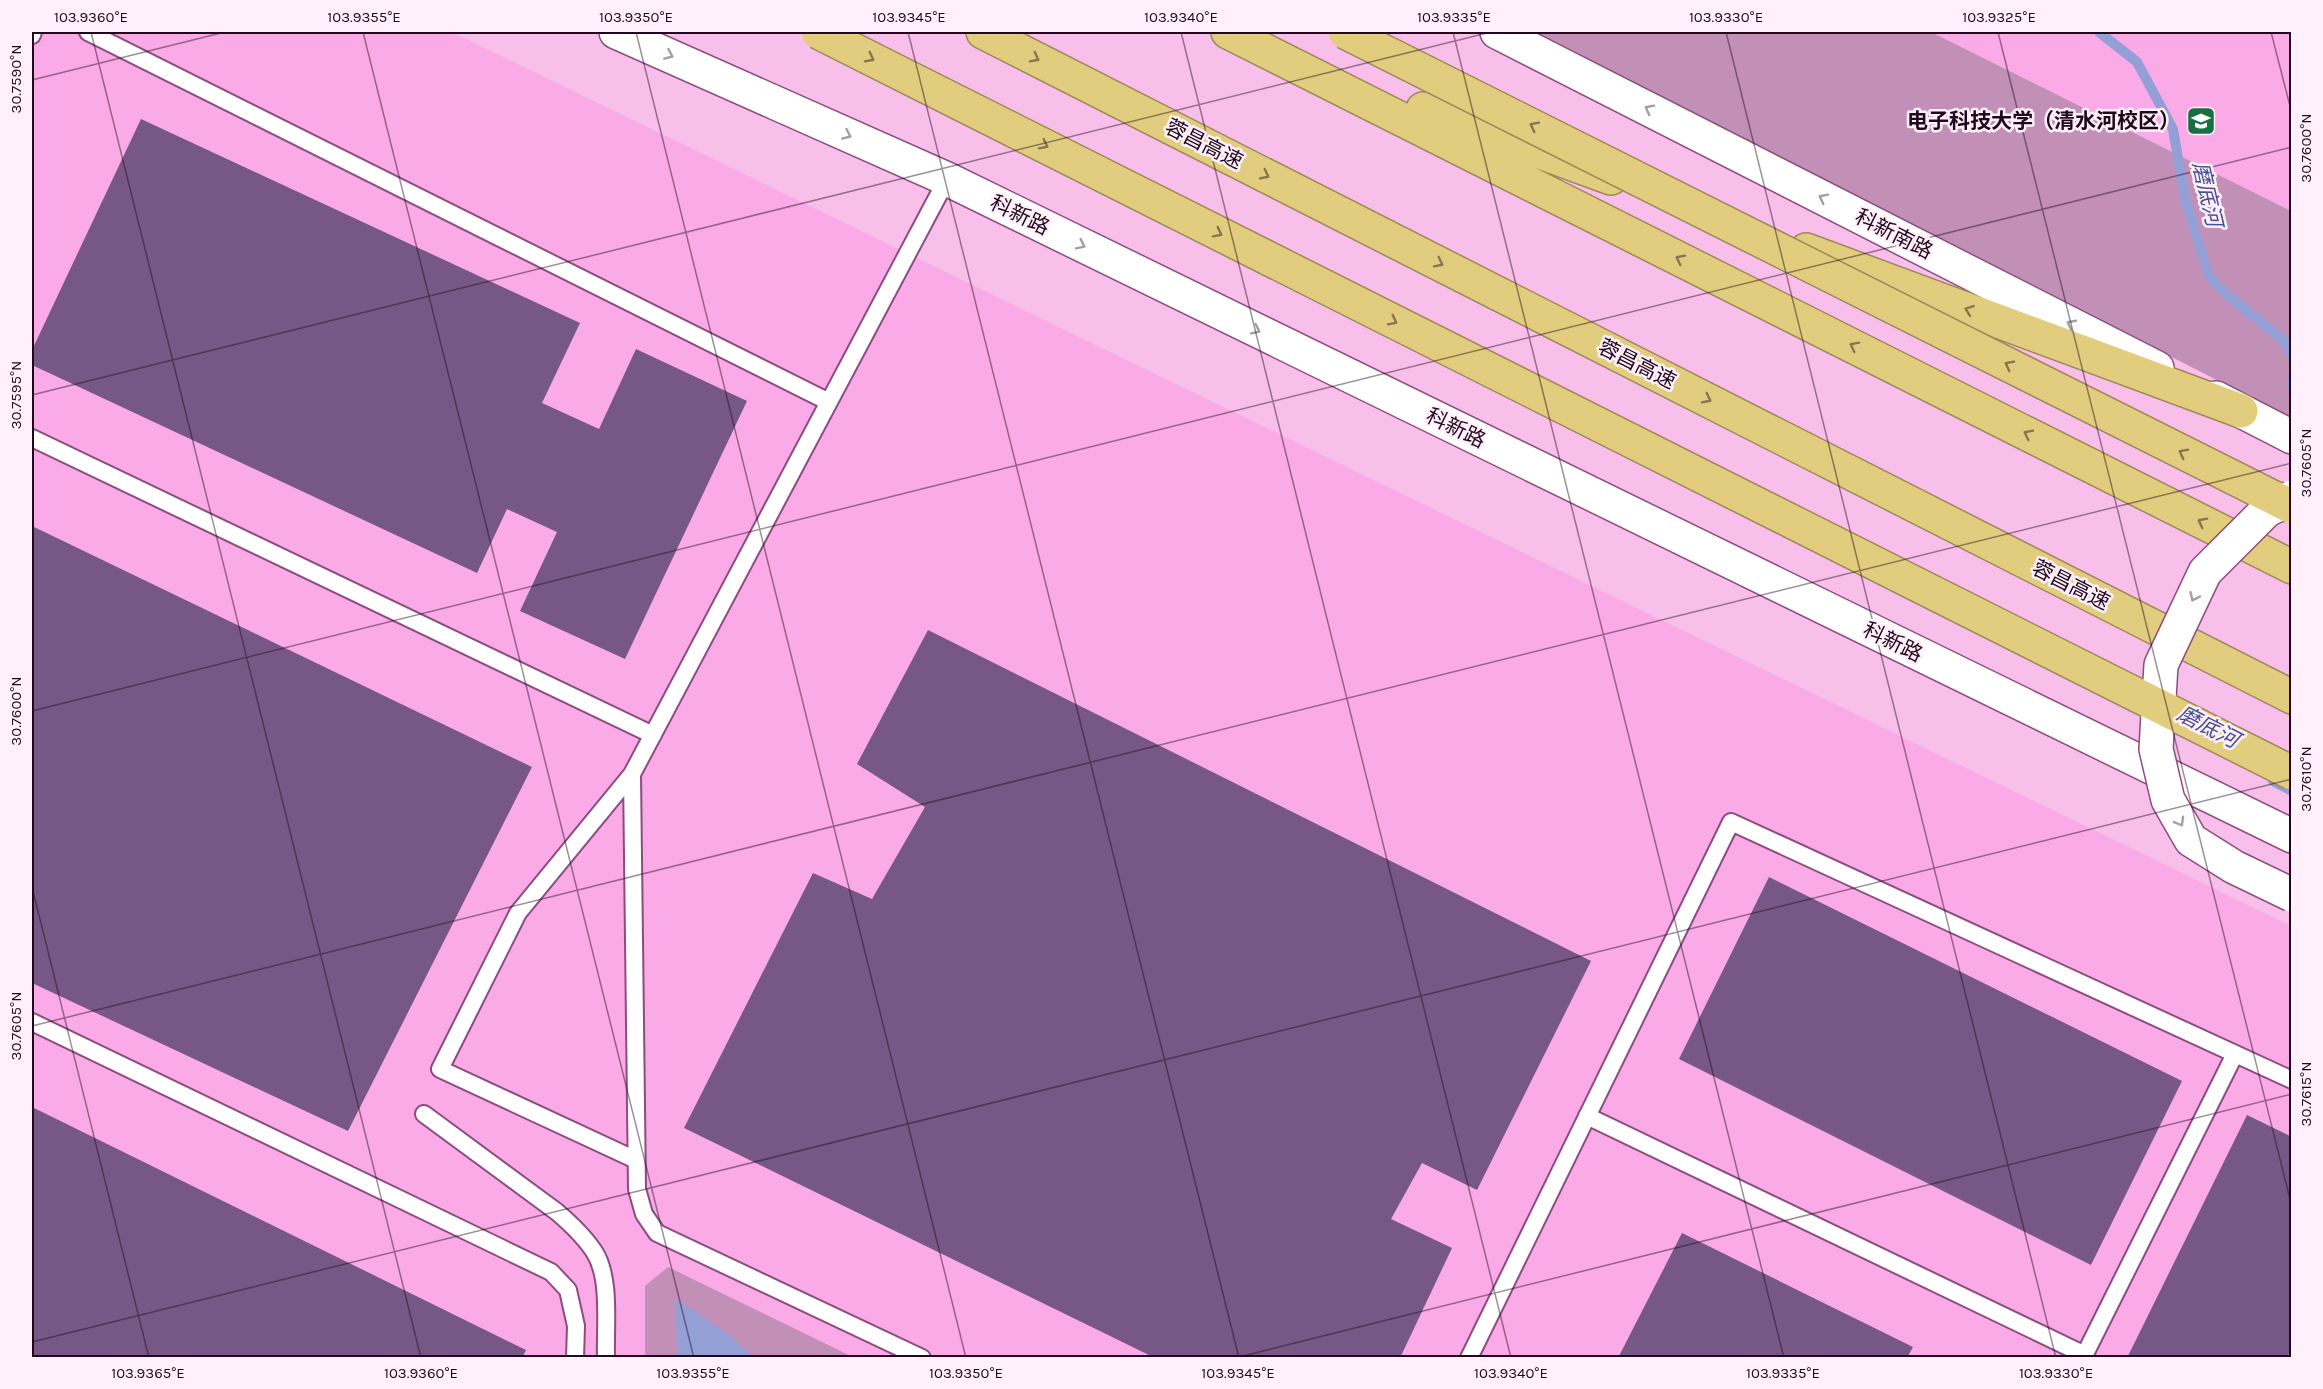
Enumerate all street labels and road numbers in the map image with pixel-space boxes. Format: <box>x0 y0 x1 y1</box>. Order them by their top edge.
street label: 蓉昌高速 <box>1161 114 1247 174</box>
street label: 科新路 <box>986 190 1054 240</box>
street label: 科新南路 <box>1851 204 1937 264</box>
street label: 蓉昌高速 <box>1594 334 1680 394</box>
street label: 科新路 <box>1422 403 1490 453</box>
street label: 蓉昌高速 <box>2028 555 2114 615</box>
street label: 科新路 <box>1859 617 1927 667</box>

